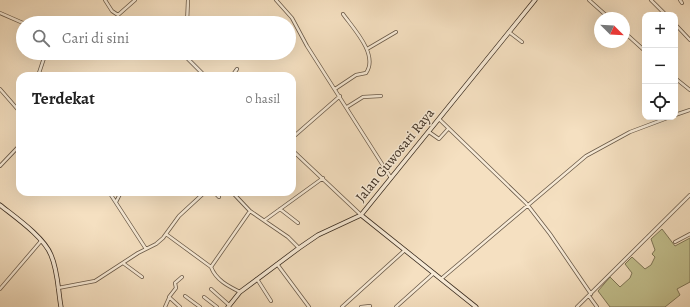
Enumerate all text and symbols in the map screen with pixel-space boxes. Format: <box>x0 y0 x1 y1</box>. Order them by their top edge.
north arrow <box>594 12 630 48</box>
map controls <box>642 12 678 120</box>
button: + <box>642 12 678 48</box>
search box <box>16 16 296 60</box>
icon: search <box>30 27 52 49</box>
text: Cari di sini <box>62 28 129 48</box>
button: − <box>642 48 678 84</box>
button: locate <box>642 84 678 120</box>
text: Terdekat <box>32 87 95 110</box>
text: 0 hasil <box>245 90 280 107</box>
street label: Jalan Guwosari Raya <box>351 104 439 206</box>

